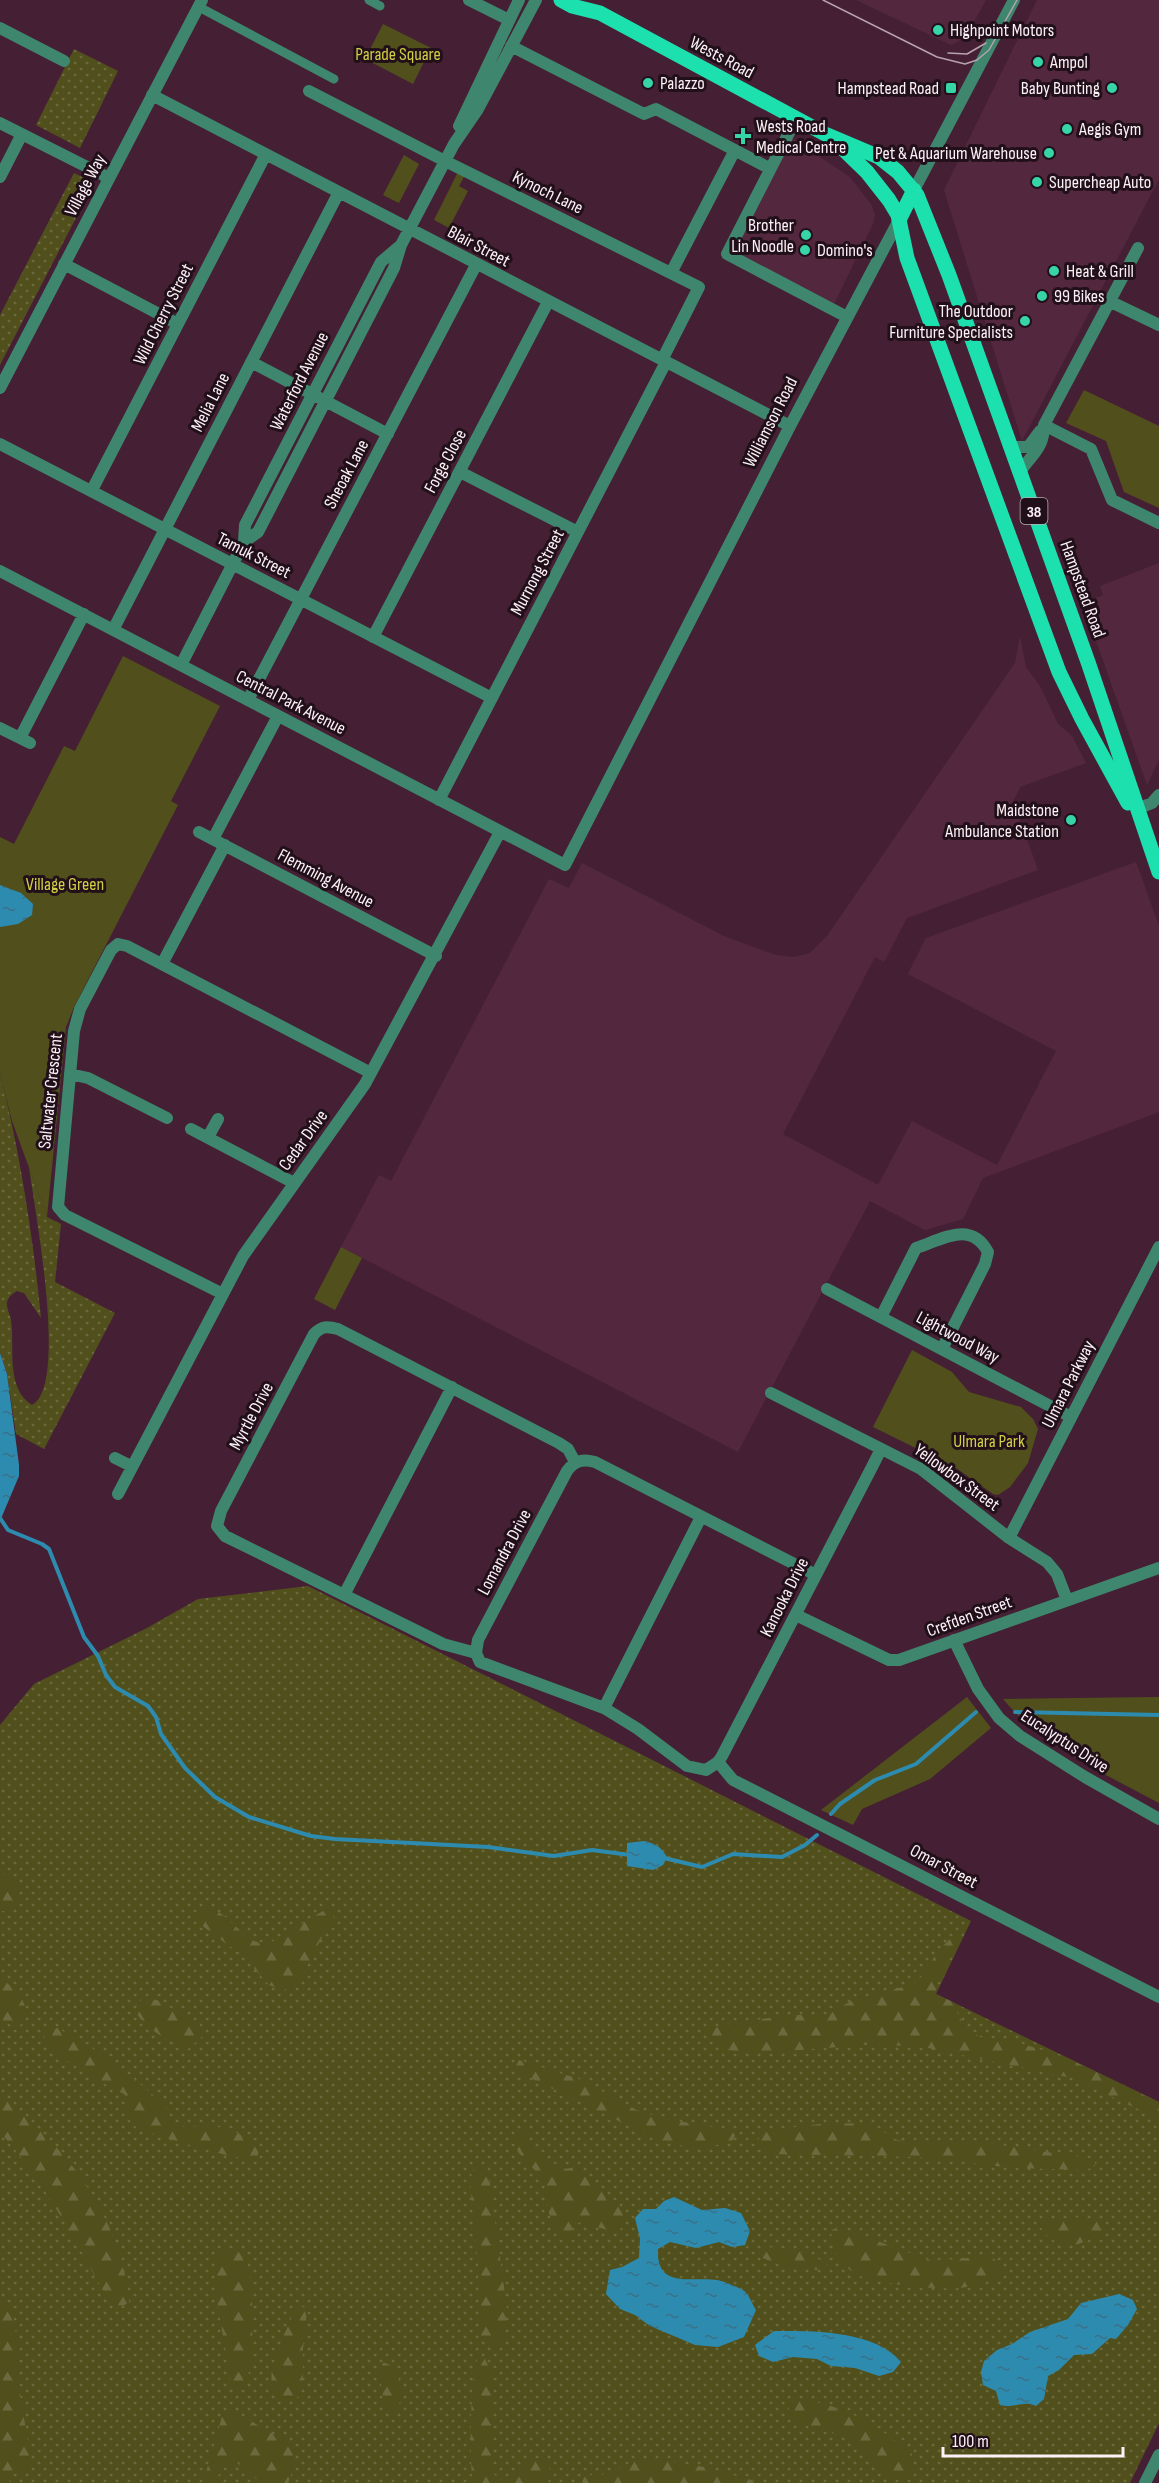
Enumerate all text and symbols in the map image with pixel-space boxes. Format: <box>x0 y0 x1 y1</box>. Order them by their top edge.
place label: Highpoint Motors <box>950 20 1054 41</box>
marker: Highpoint Motors <box>931 23 945 37</box>
street label: Wests Road <box>686 32 758 83</box>
park label: Parade Square <box>355 44 441 65</box>
place label: Ampol <box>1049 52 1088 73</box>
marker: Ampol <box>1031 55 1045 69</box>
place label: Palazzo <box>660 73 705 94</box>
marker: Palazzo <box>641 76 655 90</box>
place label: Hampstead Road <box>838 78 939 99</box>
place label: Baby Bunting <box>1021 78 1100 99</box>
marker: Hampstead Road <box>944 81 958 95</box>
marker: Baby Bunting <box>1105 81 1119 95</box>
place label: Wests Road Medical Centre <box>756 116 846 158</box>
place label: Aegis Gym <box>1078 119 1141 140</box>
marker: Aegis Gym <box>1060 122 1074 136</box>
marker: Wests Road Medical Centre <box>734 127 752 145</box>
place label: Pet & Aquarium Warehouse <box>875 143 1037 164</box>
marker: Pet & Aquarium Warehouse <box>1042 146 1056 160</box>
street label: Village Way <box>60 151 111 220</box>
street label: Kynoch Lane <box>509 166 587 219</box>
place label: Supercheap Auto <box>1049 172 1151 193</box>
marker: Supercheap Auto <box>1030 175 1044 189</box>
place label: Brother Lin Noodle <box>731 215 794 257</box>
street label: Blair Street <box>444 221 514 272</box>
marker: Brother Lin Noodle <box>799 228 813 242</box>
place label: Domino's <box>817 240 873 261</box>
marker: Domino's <box>798 243 812 257</box>
street label: Wild Cherry Street <box>129 260 198 368</box>
place label: Heat & Grill <box>1066 261 1134 282</box>
marker: Heat & Grill <box>1047 264 1061 278</box>
place label: 99 Bikes <box>1054 286 1104 307</box>
marker: 99 Bikes <box>1035 289 1049 303</box>
place label: The Outdoor Furniture Specialists <box>889 301 1013 343</box>
marker: The Outdoor Furniture Specialists <box>1018 314 1032 328</box>
street label: Waterford Avenue <box>266 328 333 434</box>
street label: Melia Lane <box>187 369 234 435</box>
street label: Williamson Road <box>739 374 802 471</box>
street label: Forge Close <box>420 426 471 497</box>
street label: Sheoak Lane <box>319 436 373 512</box>
road number: 38 <box>1020 498 1048 524</box>
street label: Murnong Street <box>506 525 569 619</box>
street label: Tamuk Street <box>213 528 295 583</box>
street label: Hampstead Road <box>1055 538 1110 640</box>
street label: Central Park Avenue <box>232 666 349 739</box>
place label: Maidstone Ambulance Station <box>944 800 1059 842</box>
marker: Maidstone Ambulance Station <box>1064 813 1078 827</box>
street label: Flemming Avenue <box>274 844 377 913</box>
park label: Village Green <box>26 874 104 895</box>
street label: Saltwater Crescent <box>34 1032 67 1150</box>
street label: Cedar Drive <box>274 1106 332 1175</box>
street label: Lightwood Way <box>913 1307 1003 1368</box>
street label: Ulmara Parkway <box>1037 1337 1099 1431</box>
street label: Myrtle Drive <box>225 1379 278 1454</box>
park label: Ulmara Park <box>953 1431 1025 1452</box>
street label: Yellowbox Street <box>910 1439 1004 1516</box>
street label: Lomandra Drive <box>473 1506 536 1599</box>
street label: Kanooka Drive <box>756 1554 813 1640</box>
street label: Crefden Street <box>924 1591 1015 1642</box>
street label: Eucalyptus Drive <box>1017 1705 1113 1778</box>
street label: Omar Street <box>906 1840 982 1893</box>
scale bar <box>943 2420 1123 2458</box>
text: 100 m <box>952 2431 989 2452</box>

